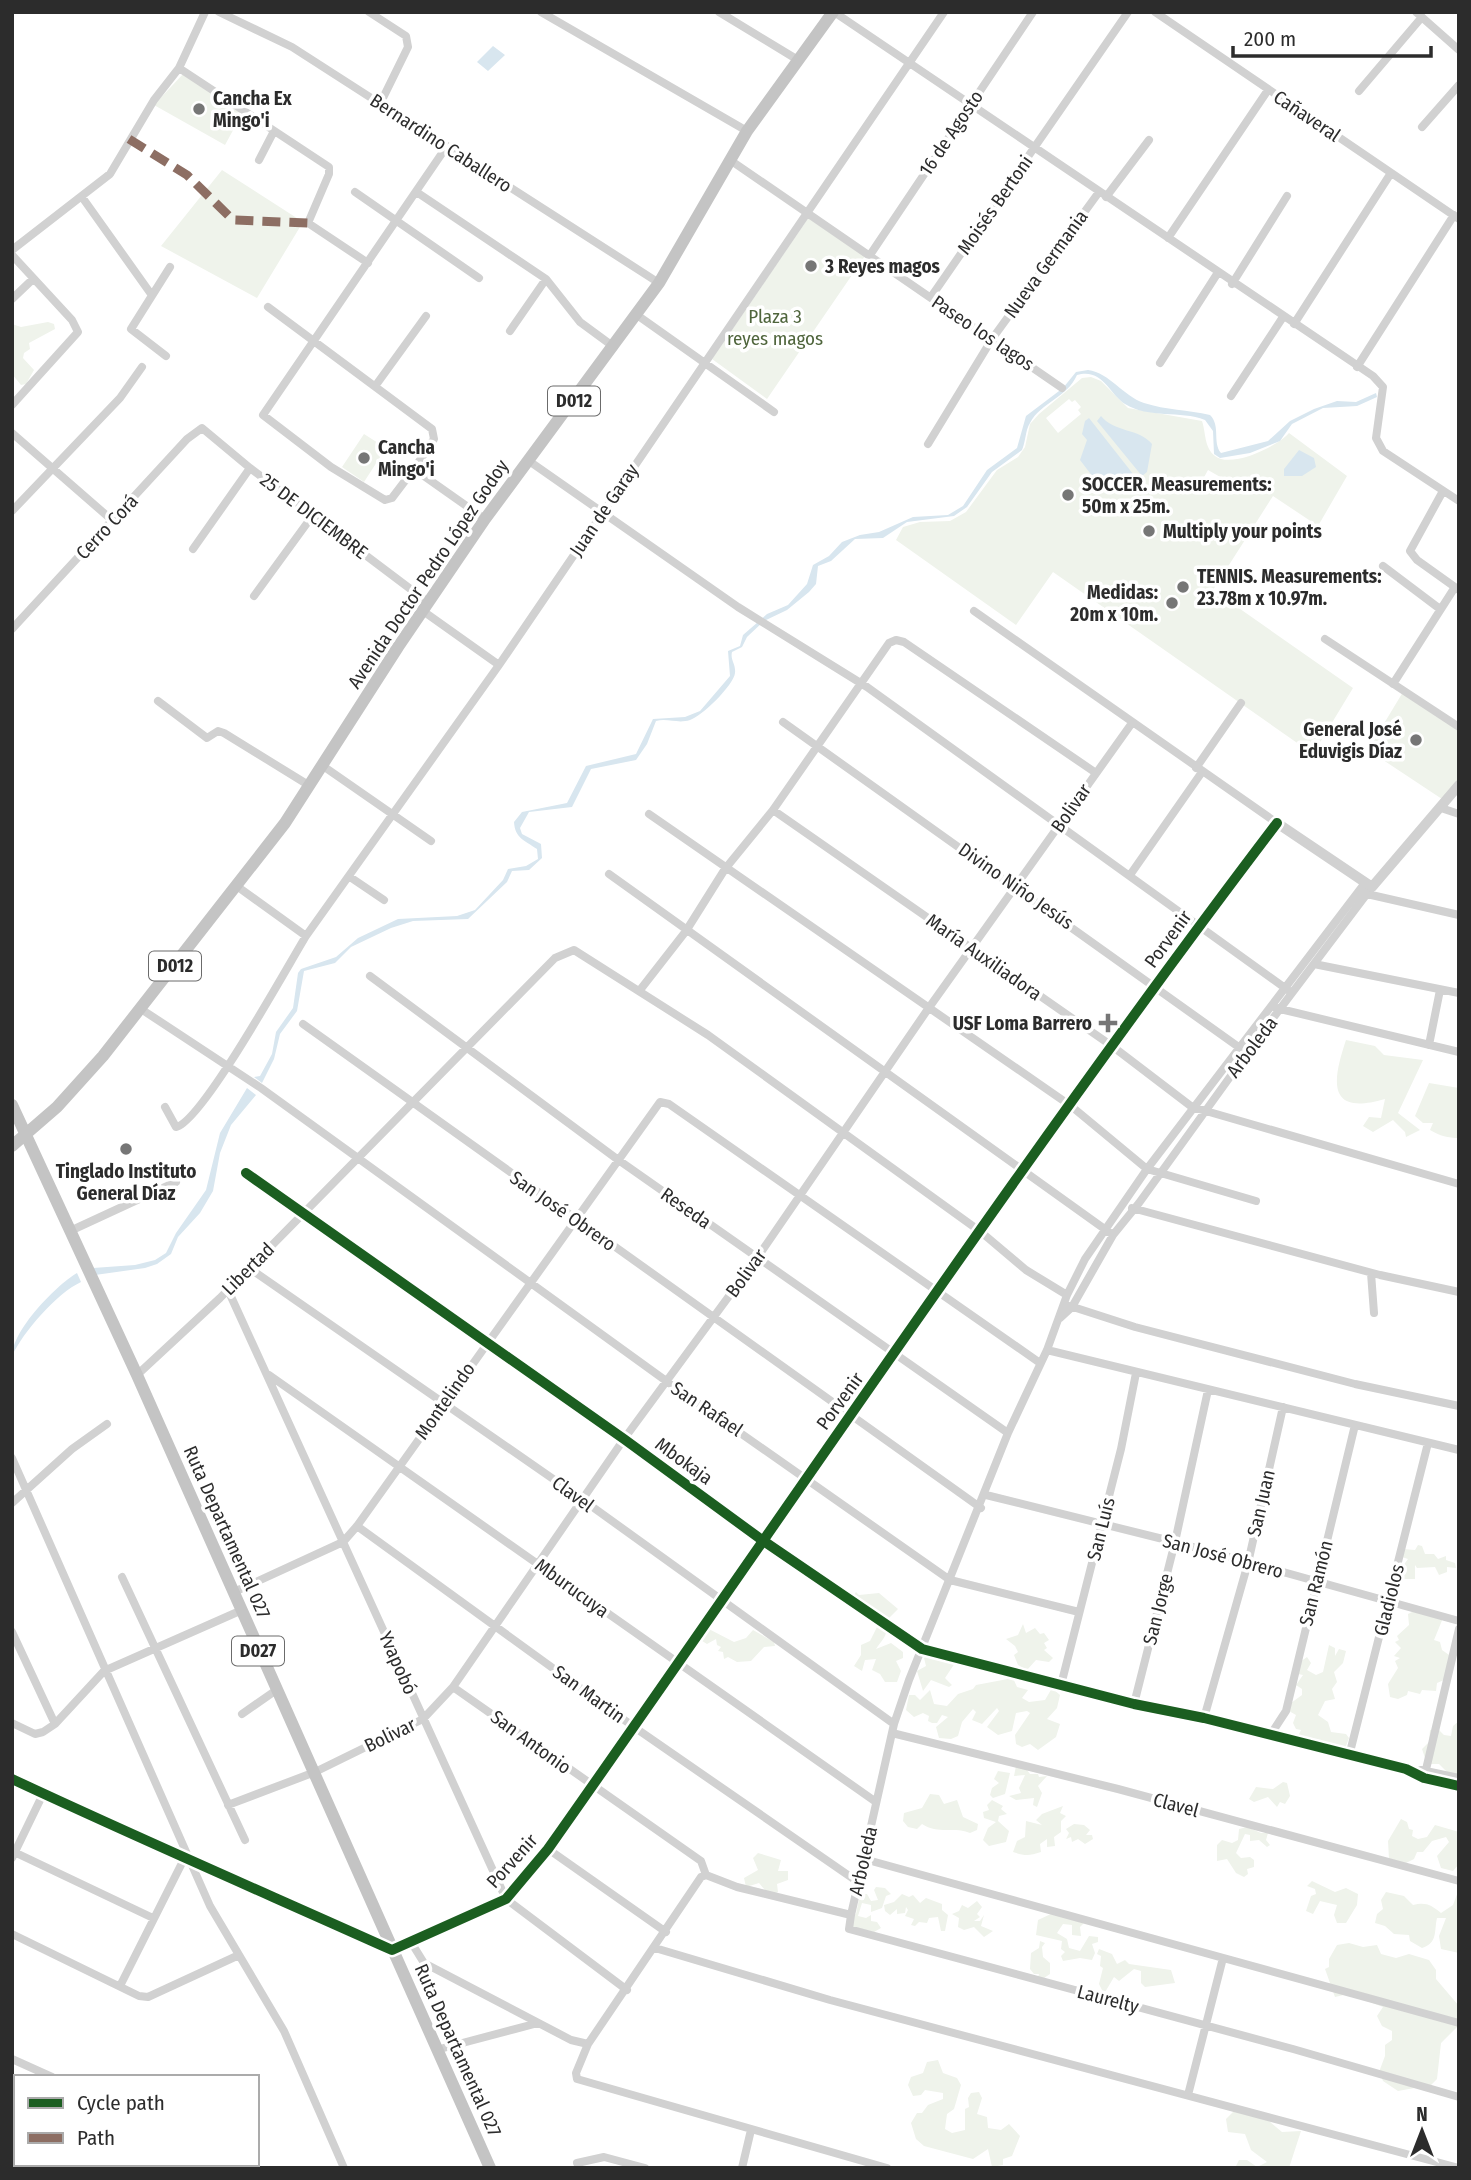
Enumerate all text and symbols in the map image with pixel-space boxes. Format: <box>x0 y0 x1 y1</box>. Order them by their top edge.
scale bar <box>1233 14 1431 58</box>
text: 200 m <box>1244 26 1296 52</box>
street label: Cañaveral <box>1269 85 1345 147</box>
street label: 16 de Agosto <box>914 86 988 180</box>
place label: Cancha Ex Mingo'i <box>213 87 293 132</box>
street label: Bernardino Caballero <box>366 89 516 197</box>
marker: Cancha Ex Mingo'i <box>191 101 207 117</box>
street label: Moisés Bertoni <box>952 151 1038 259</box>
street label: Nueva Germania <box>999 206 1093 322</box>
place label: 3 Reyes magos <box>824 255 941 278</box>
marker: 3 Reyes magos <box>803 258 819 274</box>
street label: Paseo los lagos <box>928 290 1038 376</box>
park label: Plaza 3 reyes magos <box>727 305 823 350</box>
road number: D012 <box>548 386 600 416</box>
place label: Cancha Mingo'i <box>378 436 435 481</box>
marker: Cancha Mingo'i <box>356 450 372 466</box>
street label: Avenida Doctor Pedro López Godoy <box>343 455 514 693</box>
street label: Juan de Garay <box>565 459 644 561</box>
street label: 25 DE DICIEMBRE <box>256 468 372 564</box>
place label: SOCCER. Measurements: 50m x 25m. <box>1082 473 1272 518</box>
marker: SOCCER. Measurements: 50m x 25m. <box>1060 487 1076 503</box>
street label: Cerro Corá <box>71 490 143 564</box>
place label: Multiply your points <box>1163 520 1322 543</box>
marker: Multiply your points <box>1141 523 1157 539</box>
place label: TENNIS. Measurements: 23.78m x 10.97m. <box>1196 565 1382 610</box>
marker: TENNIS. Measurements: 23.78m x 10.97m. <box>1175 579 1191 595</box>
place label: Medidas: 20m x 10m. <box>1069 581 1158 626</box>
marker: Medidas: 20m x 10m. <box>1164 595 1180 611</box>
place label: General José Eduvigis Díaz <box>1299 718 1402 763</box>
marker: General José Eduvigis Díaz <box>1408 732 1424 748</box>
street label: Bolivar <box>1046 779 1096 837</box>
street label: Divino Niño Jesús <box>954 838 1078 934</box>
street label: Porvenir <box>1140 906 1197 972</box>
street label: María Auxiliadora <box>922 909 1046 1005</box>
road number: D012 <box>149 951 201 981</box>
place label: USF Loma Barrero <box>953 1012 1092 1035</box>
street label: Arboleda <box>1222 1012 1282 1082</box>
marker: USF Loma Barrero <box>1098 1013 1118 1033</box>
marker: Tinglado Instituto General Díaz <box>118 1141 134 1157</box>
place label: Tinglado Instituto General Díaz <box>56 1160 196 1205</box>
street label: San José Obrero <box>506 1166 620 1256</box>
street label: Reseda <box>656 1182 716 1234</box>
street label: Libertad <box>217 1238 279 1300</box>
street label: Bolivar <box>721 1244 771 1302</box>
street label: Montelindo <box>410 1358 480 1444</box>
street label: Porvenir <box>812 1368 869 1434</box>
street label: San Rafael <box>667 1377 747 1441</box>
street label: Mbokaja <box>651 1432 717 1490</box>
street label: Ruta Departamental 027 <box>179 1442 275 1622</box>
street label: San Juan <box>1242 1467 1280 1539</box>
street label: Clavel <box>548 1471 598 1517</box>
street label: San Luís <box>1082 1495 1120 1563</box>
street label: San José Obrero <box>1160 1529 1286 1583</box>
street label: San Ramón <box>1294 1538 1338 1628</box>
street label: Mburucuya <box>531 1554 613 1622</box>
street label: Gladiolos <box>1369 1562 1409 1638</box>
street label: San Jorge <box>1138 1571 1178 1647</box>
street label: Yvapobó <box>374 1628 422 1698</box>
road number: D027 <box>232 1636 284 1666</box>
street label: San Martin <box>548 1660 630 1728</box>
street label: San Antonio <box>486 1705 576 1779</box>
street label: Bolivar <box>361 1713 420 1757</box>
street label: Clavel <box>1151 1788 1201 1822</box>
street label: Arboleda <box>844 1824 882 1898</box>
street label: Porvenir <box>482 1829 543 1893</box>
street label: Ruta Departamental 027 <box>410 1960 506 2140</box>
street label: Laurelty <box>1075 1980 1142 2018</box>
legend <box>14 2075 259 2166</box>
text: Cycle path <box>77 2090 165 2116</box>
north arrow <box>1387 2096 1457 2166</box>
text: N <box>1416 2103 1428 2126</box>
text: Path <box>77 2125 115 2151</box>

